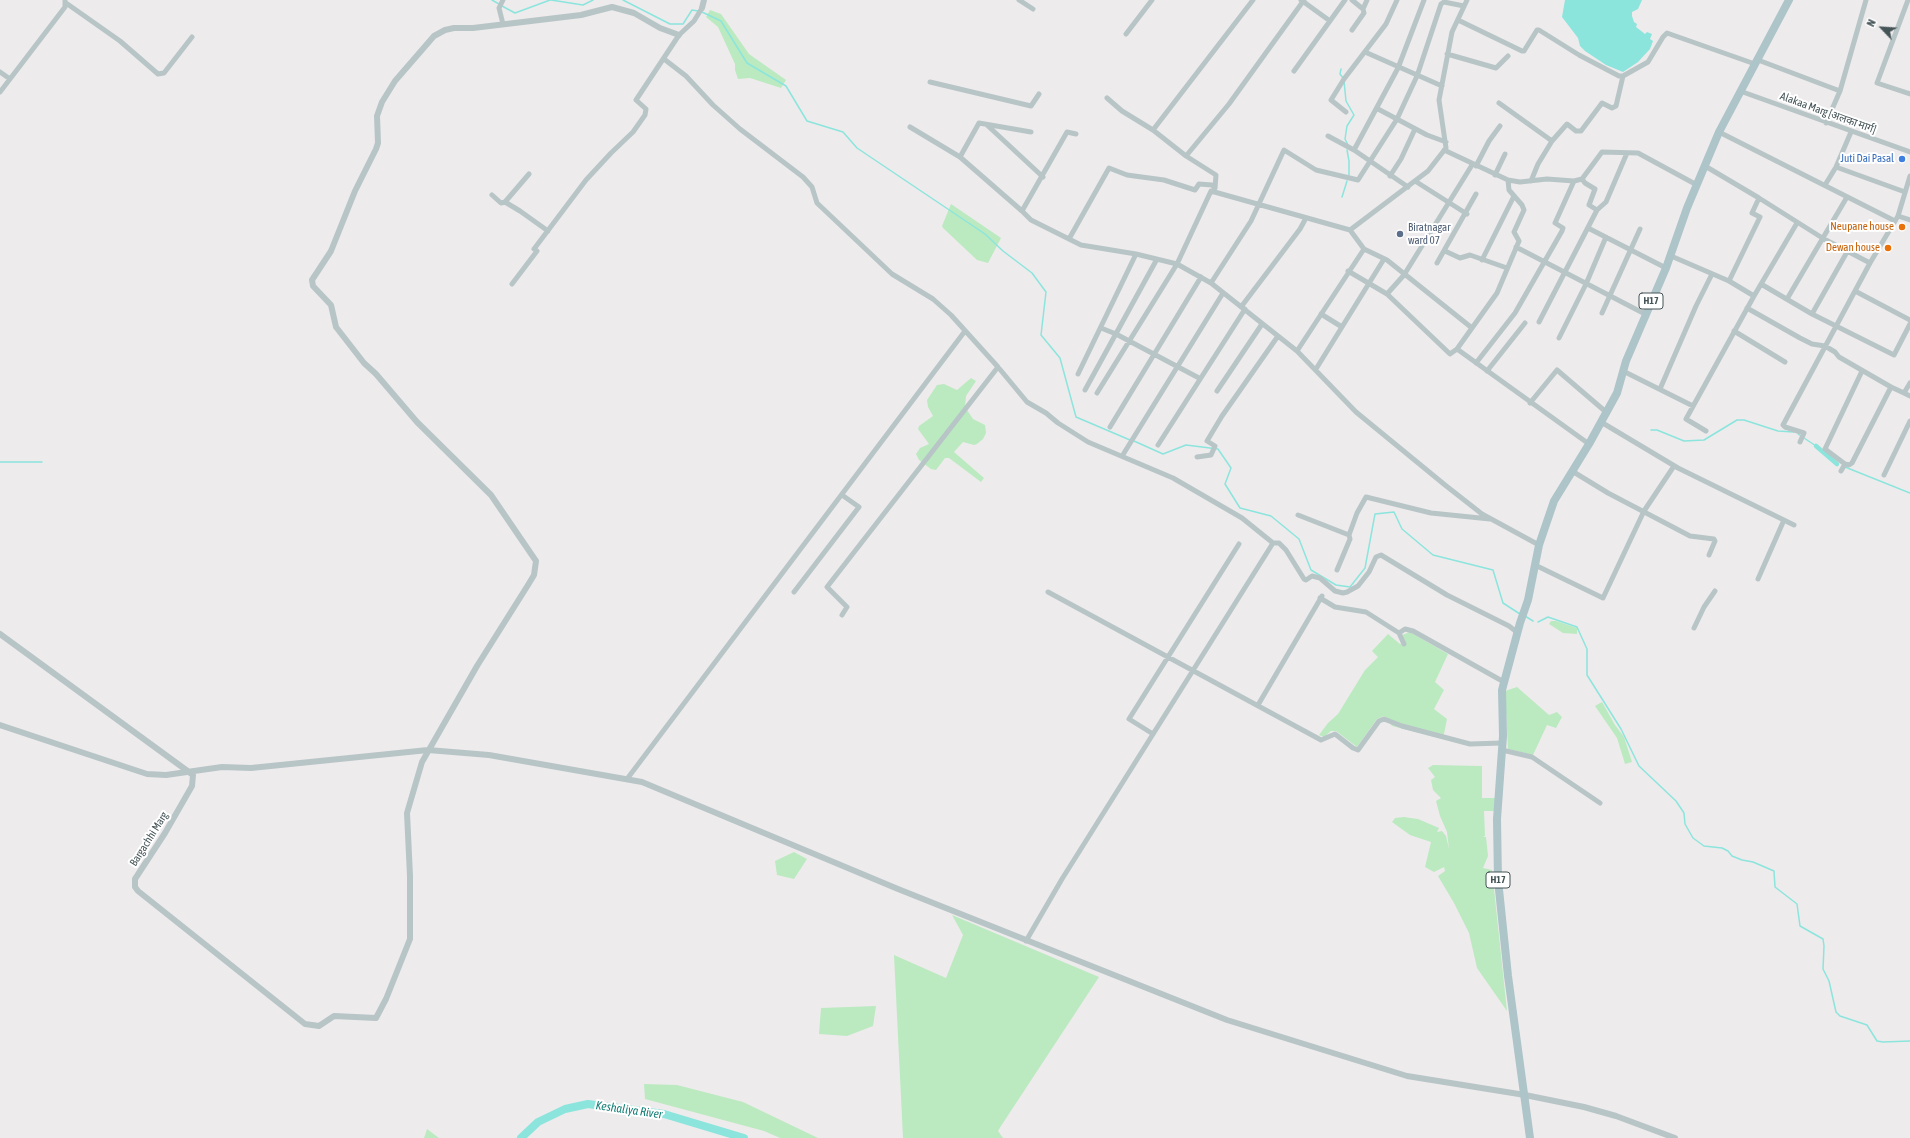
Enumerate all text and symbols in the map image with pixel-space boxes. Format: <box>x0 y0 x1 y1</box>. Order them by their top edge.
north arrow <box>1862 8 1902 48</box>
text: N <box>1864 17 1878 28</box>
street label: Alakaa Marg [अलका मार्ग] <box>1778 90 1878 136</box>
place label: Juti Dai Pasal <box>1840 152 1894 166</box>
marker: Juti Dai Pasal <box>1897 154 1907 164</box>
place label: Neupane house <box>1830 220 1894 234</box>
place label: Biratnagar ward 07 <box>1408 221 1450 247</box>
marker: Neupane house <box>1897 222 1907 232</box>
marker: Biratnagar ward 07 <box>1395 229 1405 239</box>
place label: Dewan house <box>1826 241 1880 255</box>
marker: Dewan house <box>1883 243 1893 253</box>
road number: H17 <box>1639 293 1663 309</box>
street label: Bargachhi Marg <box>127 809 171 869</box>
road number: H17 <box>1486 872 1510 888</box>
water label: Keshaliya River <box>595 1098 663 1122</box>

